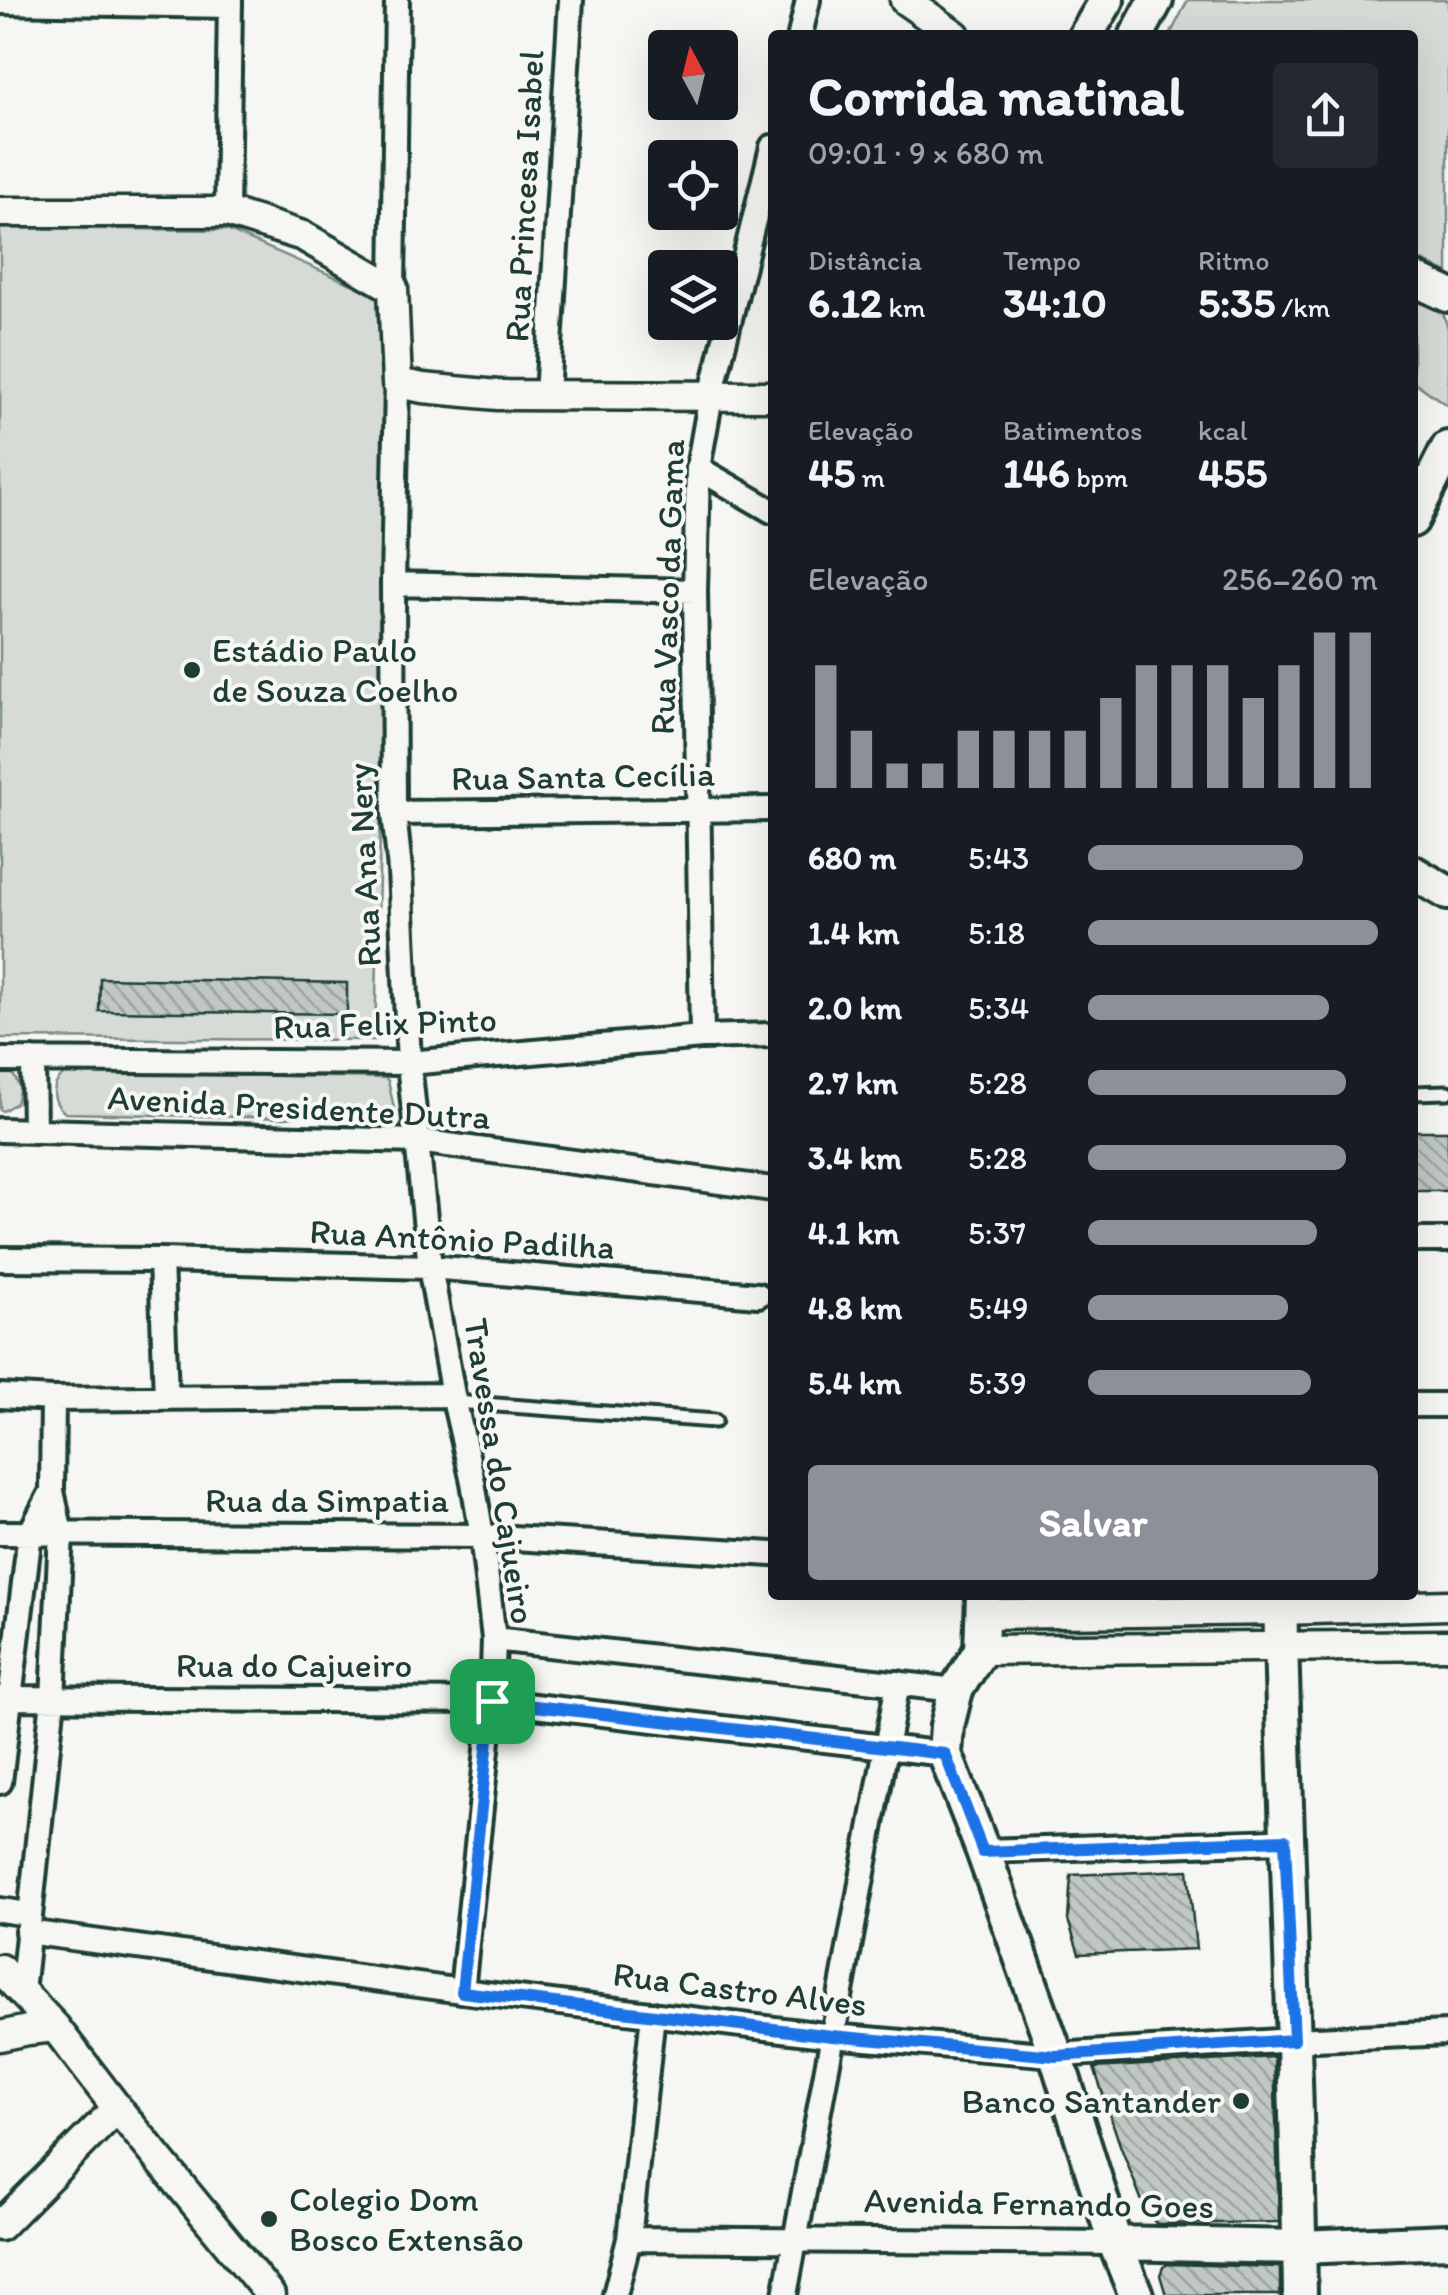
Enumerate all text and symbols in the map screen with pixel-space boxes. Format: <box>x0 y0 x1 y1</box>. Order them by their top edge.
north arrow <box>648 30 738 120</box>
map controls <box>648 30 738 340</box>
street label: Rua Princesa Isabel <box>495 49 553 343</box>
text: Corrida matinal <box>808 63 1184 129</box>
button: share <box>1273 63 1378 168</box>
text: 09:01 · 9 × 680 m <box>808 134 1044 172</box>
button: locate <box>648 140 738 230</box>
text: Distância <box>808 243 922 277</box>
text: Tempo <box>1003 243 1081 277</box>
text: Ritmo <box>1198 243 1269 277</box>
button: layers <box>648 250 738 340</box>
text: 6.12 <box>808 277 882 328</box>
text: 34:10 <box>1003 277 1107 328</box>
text: 5:35 <box>1198 277 1275 328</box>
text: km <box>882 290 925 324</box>
text: /km <box>1275 290 1330 324</box>
text: Elevação <box>808 413 913 447</box>
text: Batimentos <box>1003 413 1142 447</box>
text: kcal <box>1198 413 1248 447</box>
street label: Rua Vasco da Gama <box>641 438 693 736</box>
text: 45 <box>808 447 855 498</box>
text: 146 <box>1003 447 1070 498</box>
text: 455 <box>1198 447 1267 498</box>
text: m <box>855 460 885 494</box>
text: bpm <box>1070 460 1128 494</box>
text: Elevação <box>808 560 928 598</box>
text: 256–260 m <box>1222 560 1378 598</box>
place label: Estádio Paulo de Souza Coelho <box>212 629 458 711</box>
marker: Estádio Paulo de Souza Coelho <box>181 659 203 681</box>
street label: Rua Santa Cecília <box>451 753 715 799</box>
street label: Rua Ana Nery <box>338 762 390 968</box>
text: 680 m <box>808 839 896 877</box>
text: 5:43 <box>968 839 1029 877</box>
text: 1.4 km <box>808 914 899 952</box>
text: 5:18 <box>968 914 1025 952</box>
text: 2.0 km <box>808 989 902 1027</box>
text: 5:34 <box>968 989 1029 1027</box>
street label: Rua Felix Pinto <box>272 998 498 1048</box>
text: 2.7 km <box>808 1064 898 1102</box>
text: 5:28 <box>968 1064 1027 1102</box>
street label: Avenida Presidente Dutra <box>106 1076 492 1138</box>
text: 3.4 km <box>808 1139 902 1177</box>
text: 5:28 <box>968 1139 1027 1177</box>
street label: Rua Antônio Padilha <box>308 1210 616 1268</box>
text: 4.1 km <box>808 1214 899 1252</box>
text: 5:37 <box>968 1214 1026 1252</box>
text: 4.8 km <box>808 1289 902 1327</box>
text: 5:49 <box>968 1289 1029 1327</box>
street label: Travessa do Cajueiro <box>455 1315 545 1627</box>
text: 5.4 km <box>808 1364 901 1402</box>
text: 5:39 <box>968 1364 1027 1402</box>
button: Salvar <box>808 1465 1378 1580</box>
street label: Rua da Simpatia <box>205 1479 449 1521</box>
street label: Rua do Cajueiro <box>176 1644 412 1686</box>
pin <box>450 1659 535 1744</box>
icon: arrive <box>465 1674 520 1729</box>
street label: Rua Castro Alves <box>611 1953 869 2025</box>
place label: Banco Santander <box>962 2080 1221 2122</box>
marker: Banco Santander <box>1230 2090 1252 2112</box>
place label: Colegio Dom Bosco Extensão <box>289 2178 524 2260</box>
street label: Avenida Fernando Goes <box>864 2179 1214 2227</box>
marker: Colegio Dom Bosco Extensão <box>258 2208 280 2230</box>

